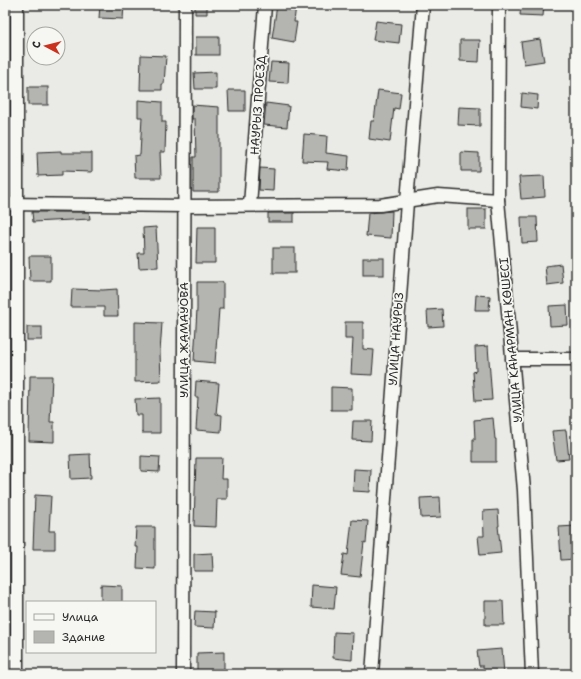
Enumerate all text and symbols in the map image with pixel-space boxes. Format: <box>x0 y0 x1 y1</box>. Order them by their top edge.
north arrow <box>26 26 66 66</box>
text: С <box>29 40 44 49</box>
street label: НАУРЫЗ ПРОЕЗД <box>247 55 269 155</box>
street label: УЛИЦА КАҺАРМАН КӨШЕСІ <box>496 256 526 423</box>
street label: УЛИЦА ЖАМАУОВА <box>176 282 192 398</box>
street label: УЛИЦА НАУРЫЗ <box>385 292 407 386</box>
legend <box>26 601 156 653</box>
text: Улица <box>62 609 99 625</box>
text: Здание <box>62 629 106 645</box>

